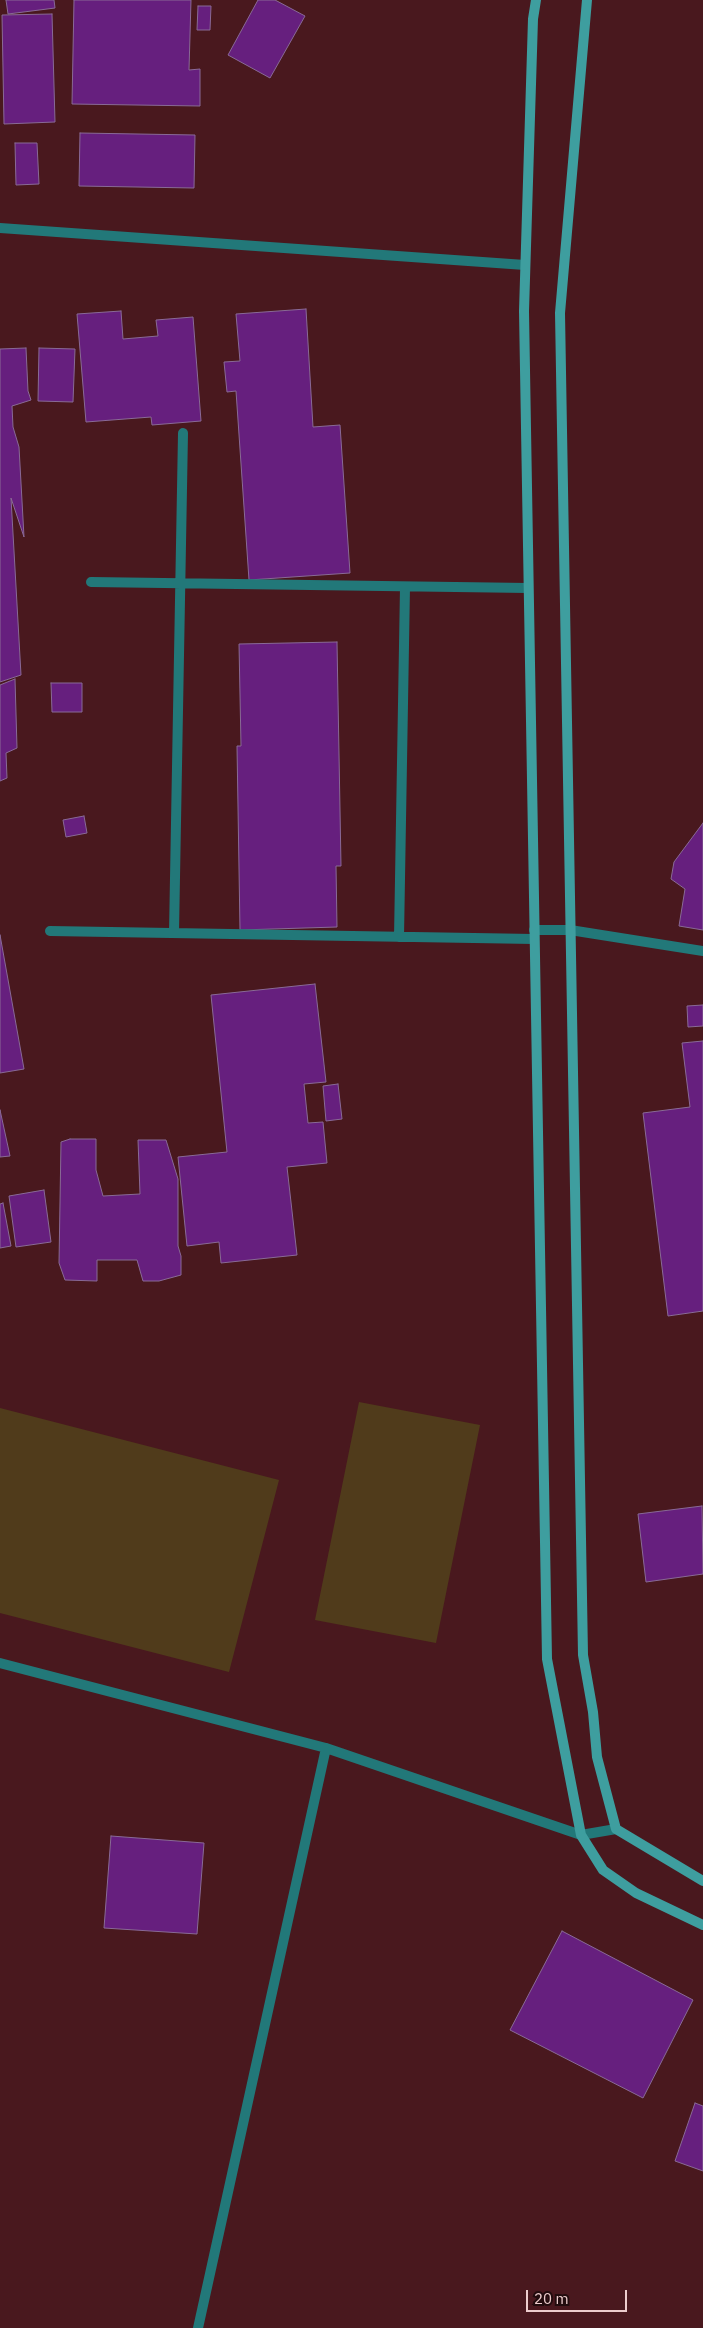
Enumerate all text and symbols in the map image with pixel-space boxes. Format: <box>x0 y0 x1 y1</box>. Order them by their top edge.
scale bar <box>528 2280 629 2312</box>
text: 20 m <box>534 2289 569 2308</box>

